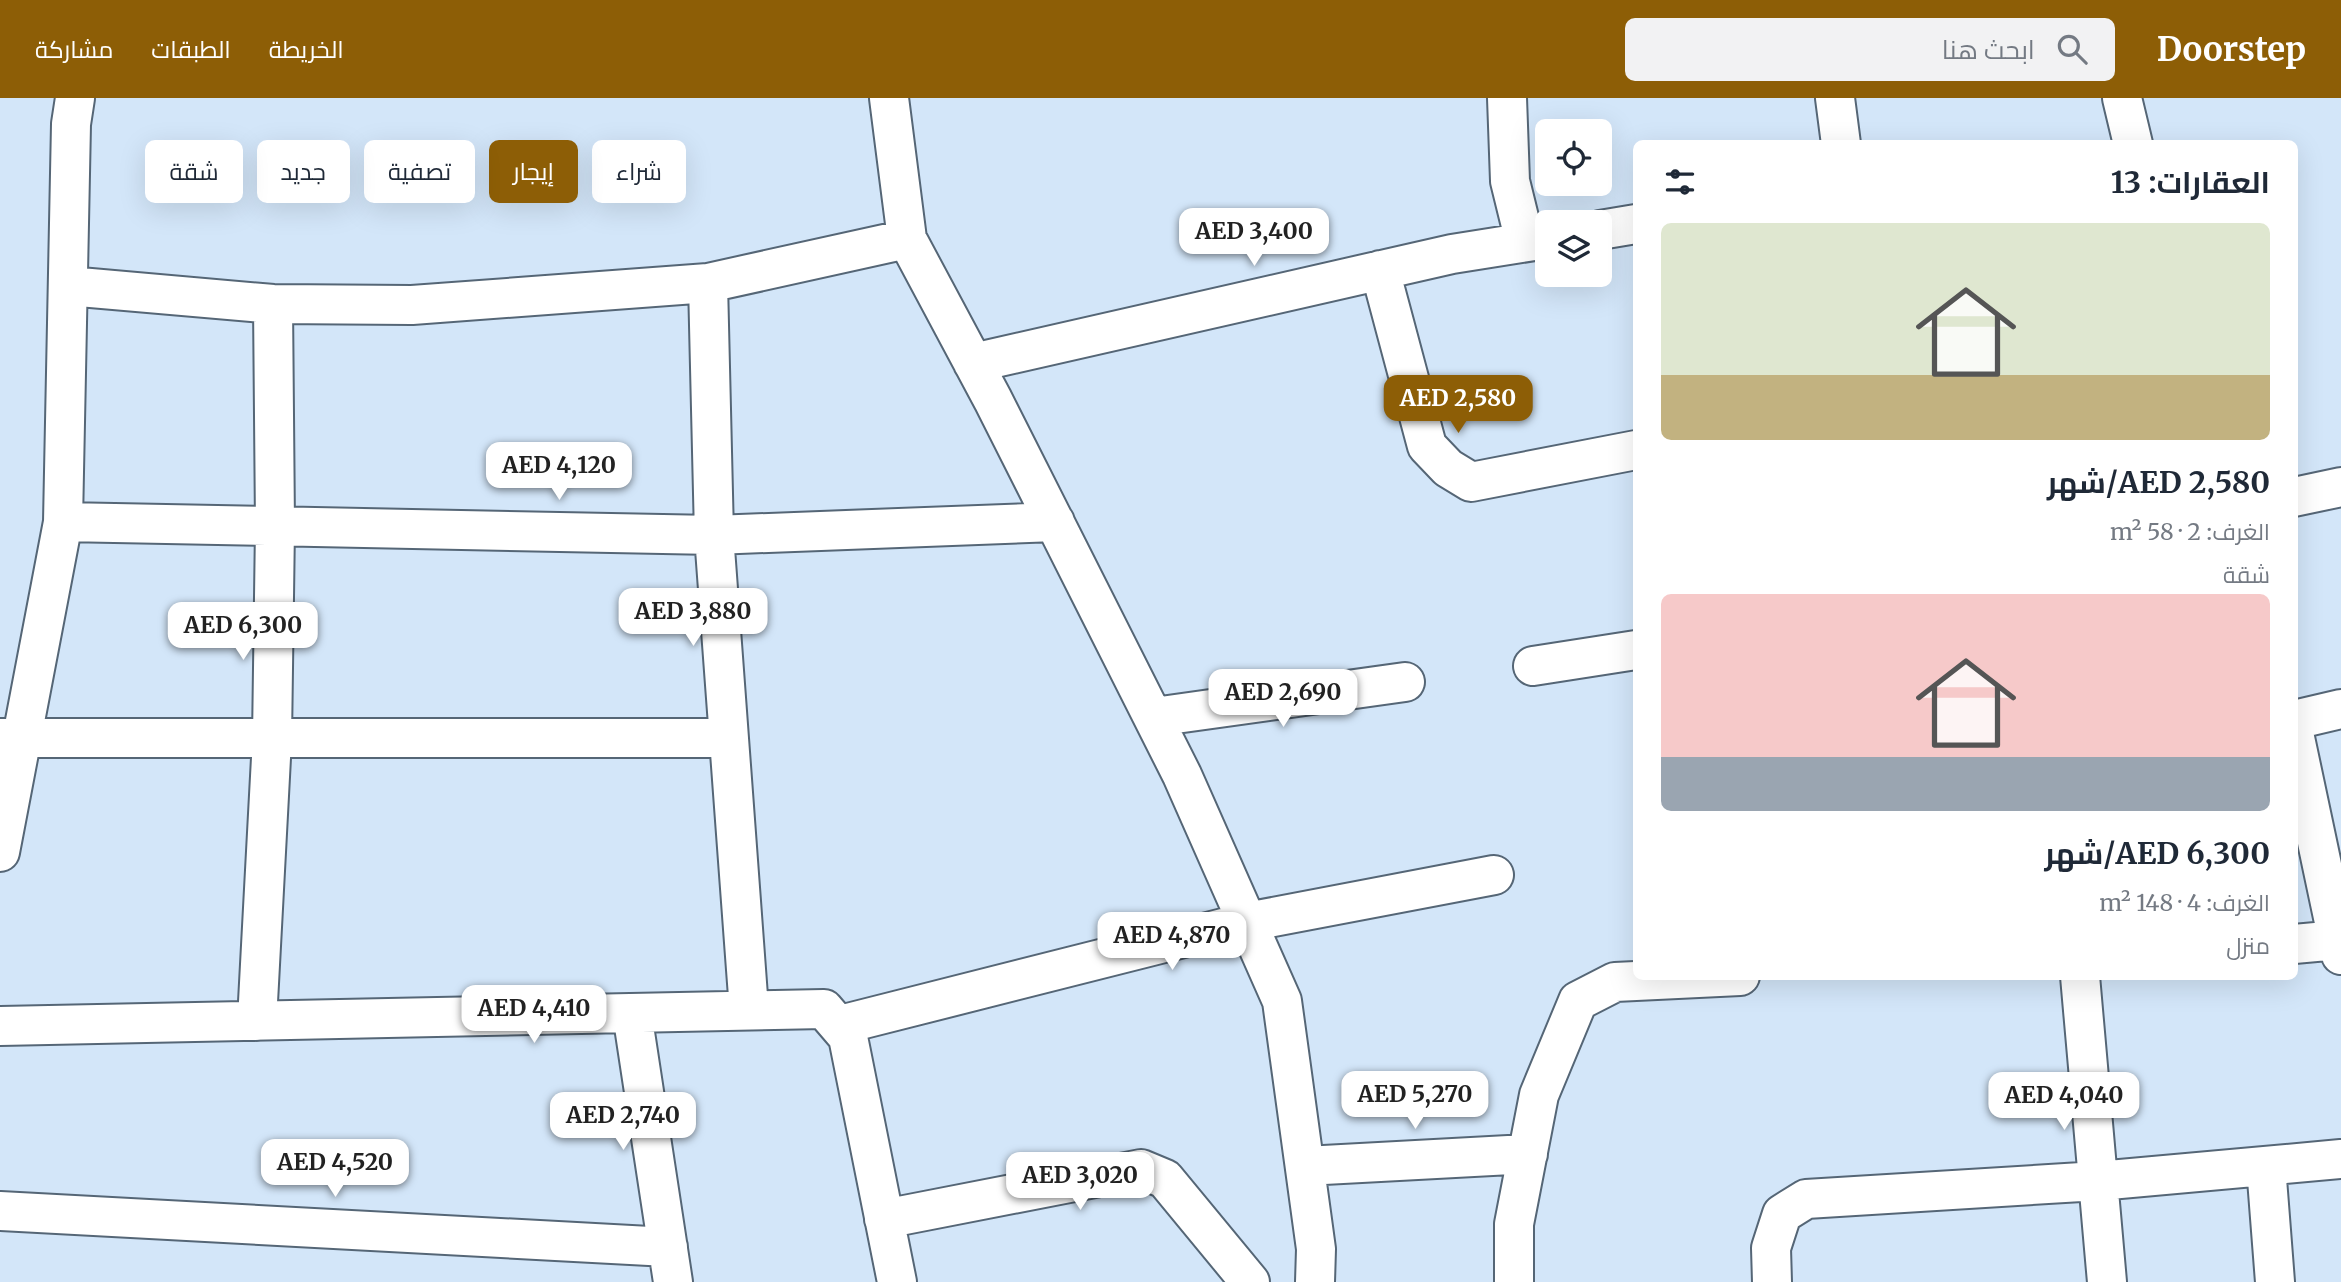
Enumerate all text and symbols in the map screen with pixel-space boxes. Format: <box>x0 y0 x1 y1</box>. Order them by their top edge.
search box <box>1625 18 2115 81</box>
text: Doorstep <box>2157 29 2306 70</box>
icon: search <box>2053 30 2091 68</box>
text: ابحث هنا <box>1942 33 2035 66</box>
text: مشاركة <box>35 34 113 65</box>
text: الطبقات <box>151 34 231 65</box>
text: الخريطة <box>269 34 344 65</box>
map controls <box>1535 119 1612 287</box>
button: locate <box>1535 119 1612 196</box>
chip: شقة <box>145 140 243 203</box>
chip: جديد <box>257 140 350 203</box>
chip: تصفية <box>364 140 475 203</box>
chip: إيجار <box>489 140 578 203</box>
chip: شراء <box>592 140 686 203</box>
icon: filters <box>1661 163 1699 201</box>
text: العقارات: 13 <box>2111 163 2270 201</box>
pin: AED 3,400 <box>1174 208 1334 268</box>
button: layers <box>1535 210 1612 287</box>
text: AED 3,400 <box>1195 216 1313 245</box>
icon: home <box>1903 269 2029 395</box>
pin: AED 2,580 <box>1378 376 1538 435</box>
text: AED 2,580 <box>1400 383 1516 412</box>
pin: AED 4,120 <box>479 442 639 502</box>
text: AED 4,120 <box>502 450 616 479</box>
text: AED 2,580/شهر <box>2047 463 2270 501</box>
text: الغرف: 2 · 58 m² <box>2110 517 2270 546</box>
text: شقة <box>2223 560 2270 589</box>
pin: AED 3,880 <box>613 588 773 648</box>
text: AED 3,880 <box>635 596 751 625</box>
pin: AED 6,300 <box>163 602 323 662</box>
text: AED 6,300 <box>184 610 302 639</box>
icon: home <box>1903 640 2029 766</box>
pin: AED 2,690 <box>1203 670 1363 729</box>
text: AED 2,690 <box>1225 677 1342 706</box>
text: AED 6,300/شهر <box>2045 834 2270 872</box>
text: الغرف: 4 · 148 m² <box>2099 888 2270 917</box>
pin: AED 4,870 <box>1092 912 1252 972</box>
text: AED 4,870 <box>1114 920 1231 949</box>
text: منزل <box>2226 931 2270 960</box>
pin: AED 4,410 <box>454 986 614 1045</box>
text: AED 4,410 <box>477 993 591 1022</box>
pin: AED 5,270 <box>1335 1072 1495 1131</box>
pin: AED 4,040 <box>1984 1072 2144 1132</box>
text: AED 5,270 <box>1357 1079 1473 1108</box>
text: AED 4,040 <box>2004 1080 2124 1109</box>
pin: AED 2,740 <box>543 1093 703 1152</box>
text: AED 2,740 <box>566 1100 680 1129</box>
pin: AED 4,520 <box>255 1140 415 1199</box>
text: AED 4,520 <box>277 1147 393 1176</box>
pin: AED 3,020 <box>1000 1152 1160 1212</box>
text: AED 3,020 <box>1022 1160 1138 1189</box>

